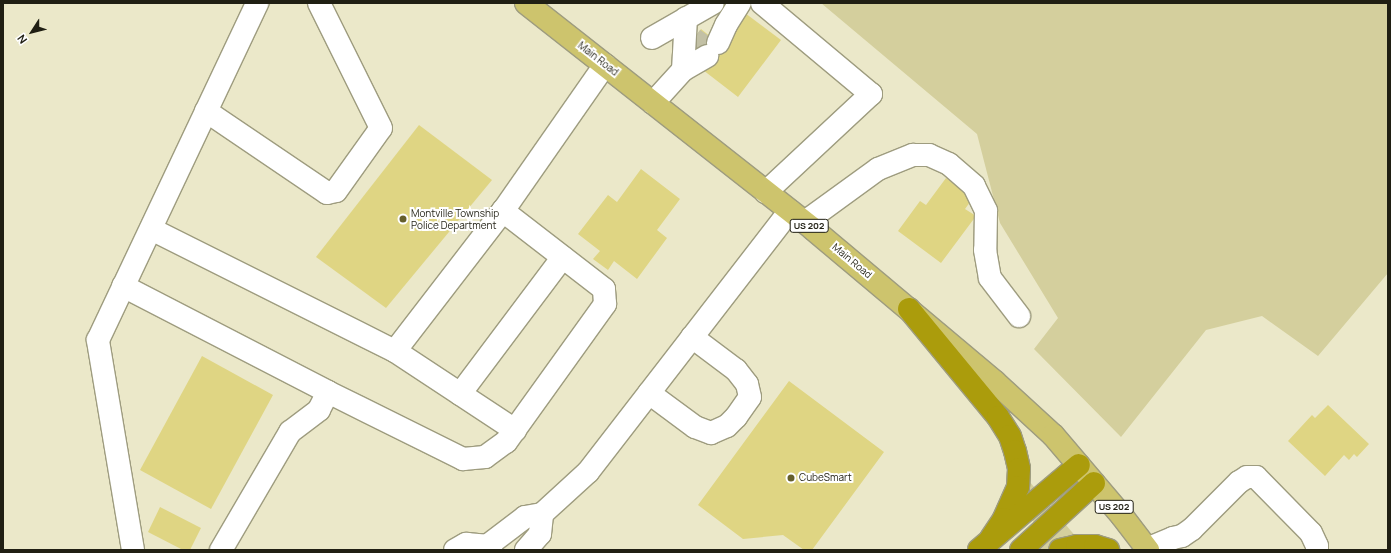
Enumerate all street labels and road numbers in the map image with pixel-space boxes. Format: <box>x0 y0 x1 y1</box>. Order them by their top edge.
street label: Main Road <box>575 40 621 78</box>
road number: US 202 <box>789 219 829 233</box>
street label: Main Road <box>830 241 874 281</box>
road number: US 202 <box>1094 500 1134 514</box>

